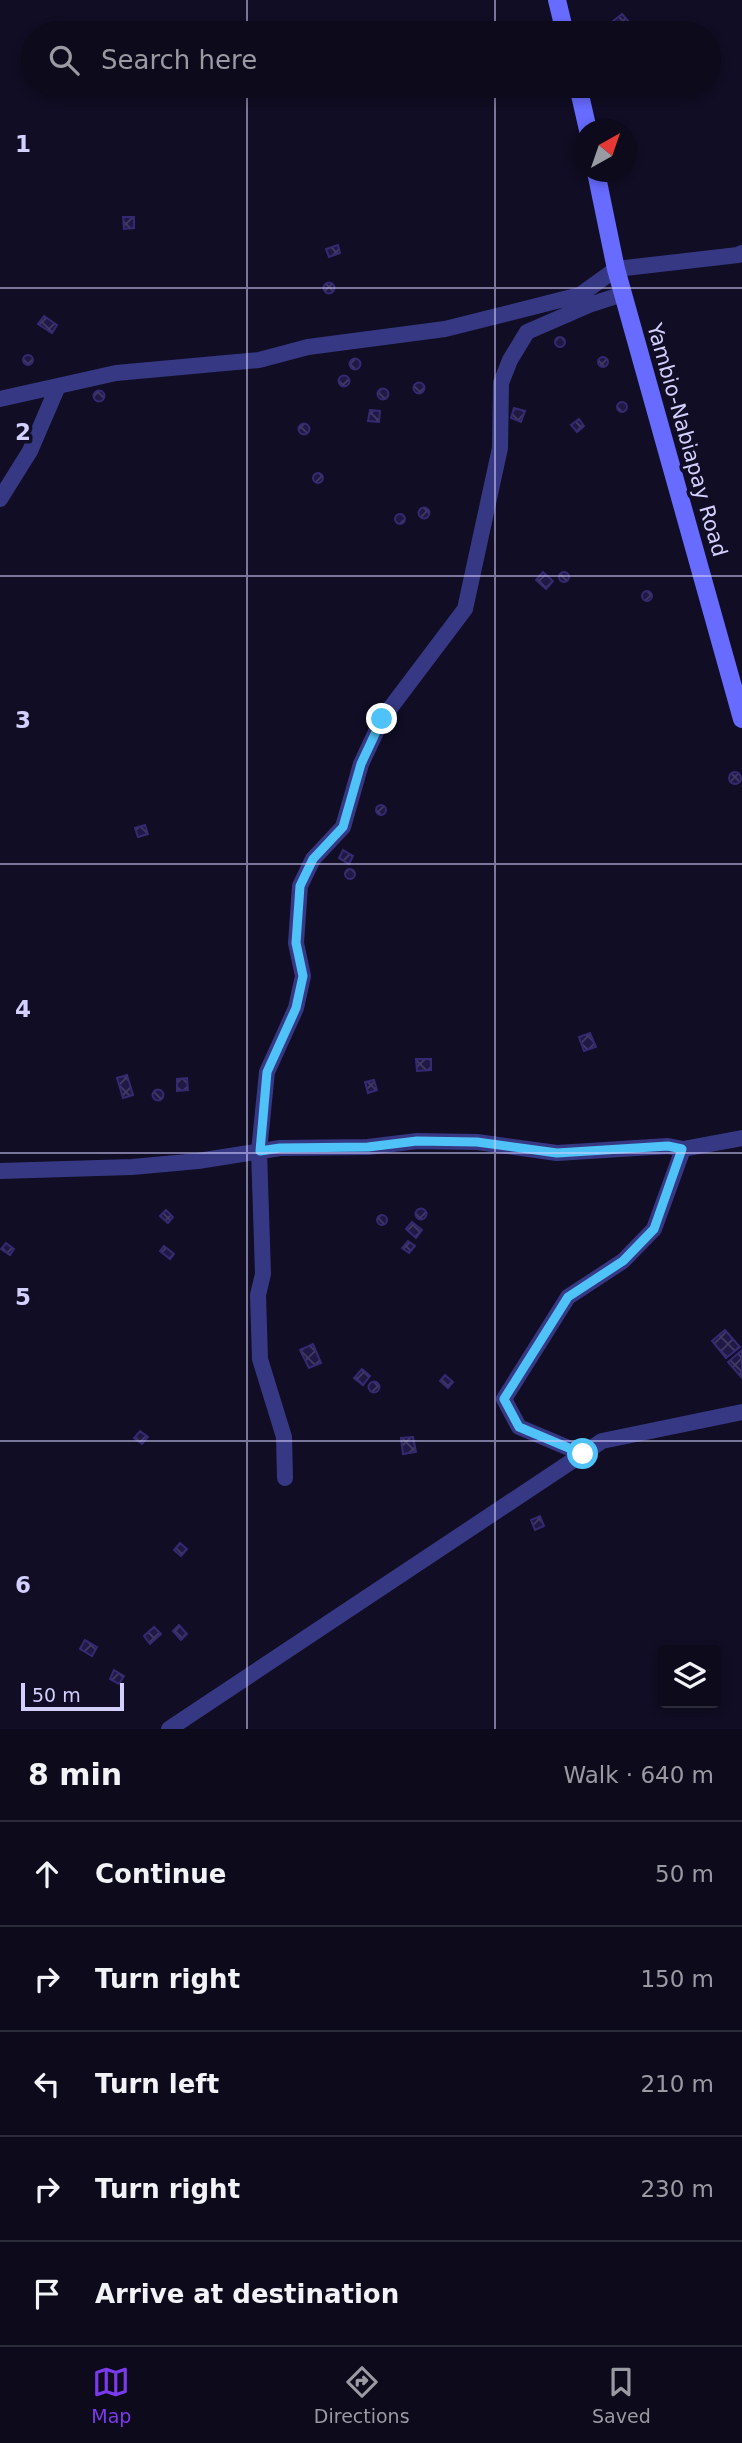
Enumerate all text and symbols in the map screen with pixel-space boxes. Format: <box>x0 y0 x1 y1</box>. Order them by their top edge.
search box <box>21 21 721 98</box>
icon: search <box>45 41 83 79</box>
text: Search here <box>101 45 257 75</box>
north arrow <box>574 119 637 182</box>
text: 1 <box>15 131 31 157</box>
street label: Yambio-Nabiapay Road <box>642 319 732 560</box>
text: 2 <box>15 419 31 445</box>
route end <box>366 703 397 734</box>
text: 3 <box>15 707 31 733</box>
text: 4 <box>15 996 31 1022</box>
text: 5 <box>15 1284 31 1310</box>
route start <box>567 1438 598 1469</box>
text: 6 <box>15 1572 31 1598</box>
map controls <box>658 1645 721 1708</box>
button: layers <box>658 1645 721 1708</box>
scale bar <box>21 1680 124 1712</box>
text: 50 m <box>32 1684 81 1706</box>
text: 8 min <box>28 1757 122 1792</box>
text: Walk · 640 m <box>563 1762 714 1788</box>
icon: ahead <box>28 1855 66 1893</box>
text: Continue <box>95 1859 226 1889</box>
text: 50 m <box>655 1861 714 1887</box>
icon: right <box>28 1960 66 1998</box>
text: Turn right <box>95 1964 240 1994</box>
text: 150 m <box>640 1966 714 1992</box>
icon: left <box>28 2065 66 2103</box>
text: Turn left <box>95 2069 219 2099</box>
text: 210 m <box>640 2071 714 2097</box>
icon: right <box>28 2170 66 2208</box>
text: Turn right <box>95 2174 240 2204</box>
text: 230 m <box>640 2176 714 2202</box>
icon: arrive <box>28 2275 66 2313</box>
text: Arrive at destination <box>95 2279 399 2309</box>
tab: Map <box>91 2363 131 2427</box>
tab: Directions <box>314 2363 410 2427</box>
tab: Saved <box>592 2363 651 2427</box>

